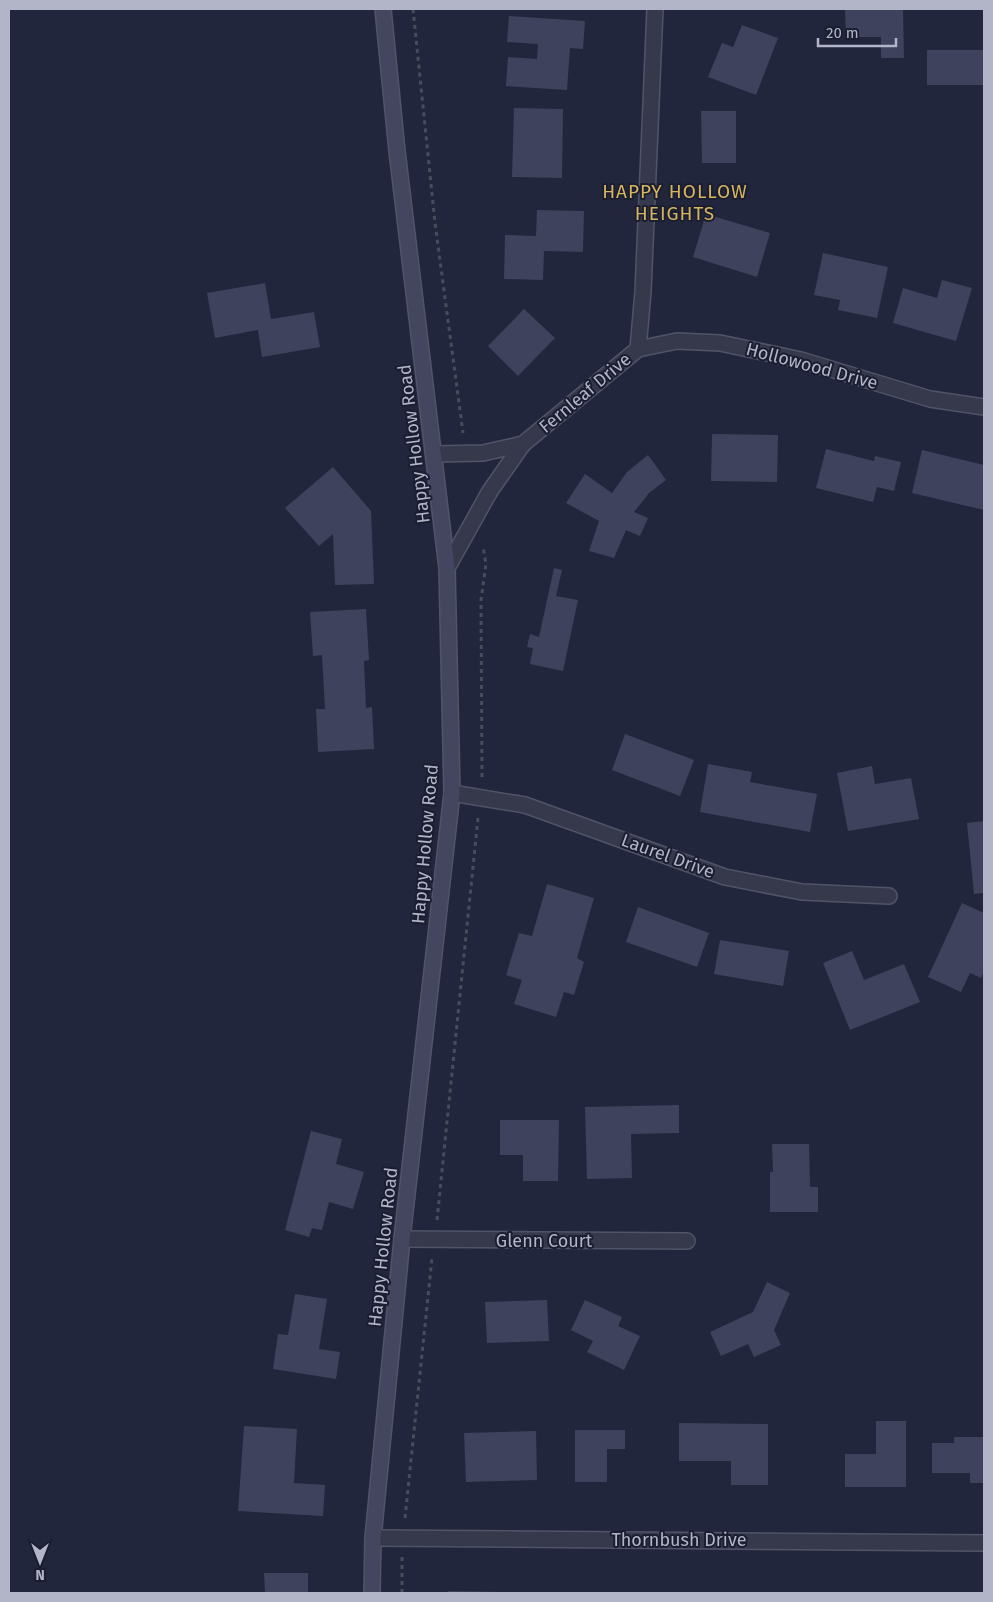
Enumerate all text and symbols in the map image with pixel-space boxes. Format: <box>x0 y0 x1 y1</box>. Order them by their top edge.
scale bar <box>818 15 896 47</box>
text: 20 m <box>826 24 859 42</box>
district label: HAPPY HOLLOW HEIGHTS <box>602 180 748 225</box>
street label: Hollowood Drive <box>744 338 880 394</box>
street label: Fernleaf Drive <box>535 348 635 438</box>
street label: Happy Hollow Road <box>393 363 435 525</box>
street label: Happy Hollow Road <box>407 763 443 925</box>
street label: Laurel Drive <box>618 829 718 883</box>
street label: Happy Hollow Road <box>364 1166 402 1328</box>
street label: Glenn Court <box>496 1230 593 1252</box>
street label: Thornbush Drive <box>612 1529 746 1551</box>
north arrow <box>15 1537 65 1587</box>
text: N <box>35 1566 45 1583</box>

